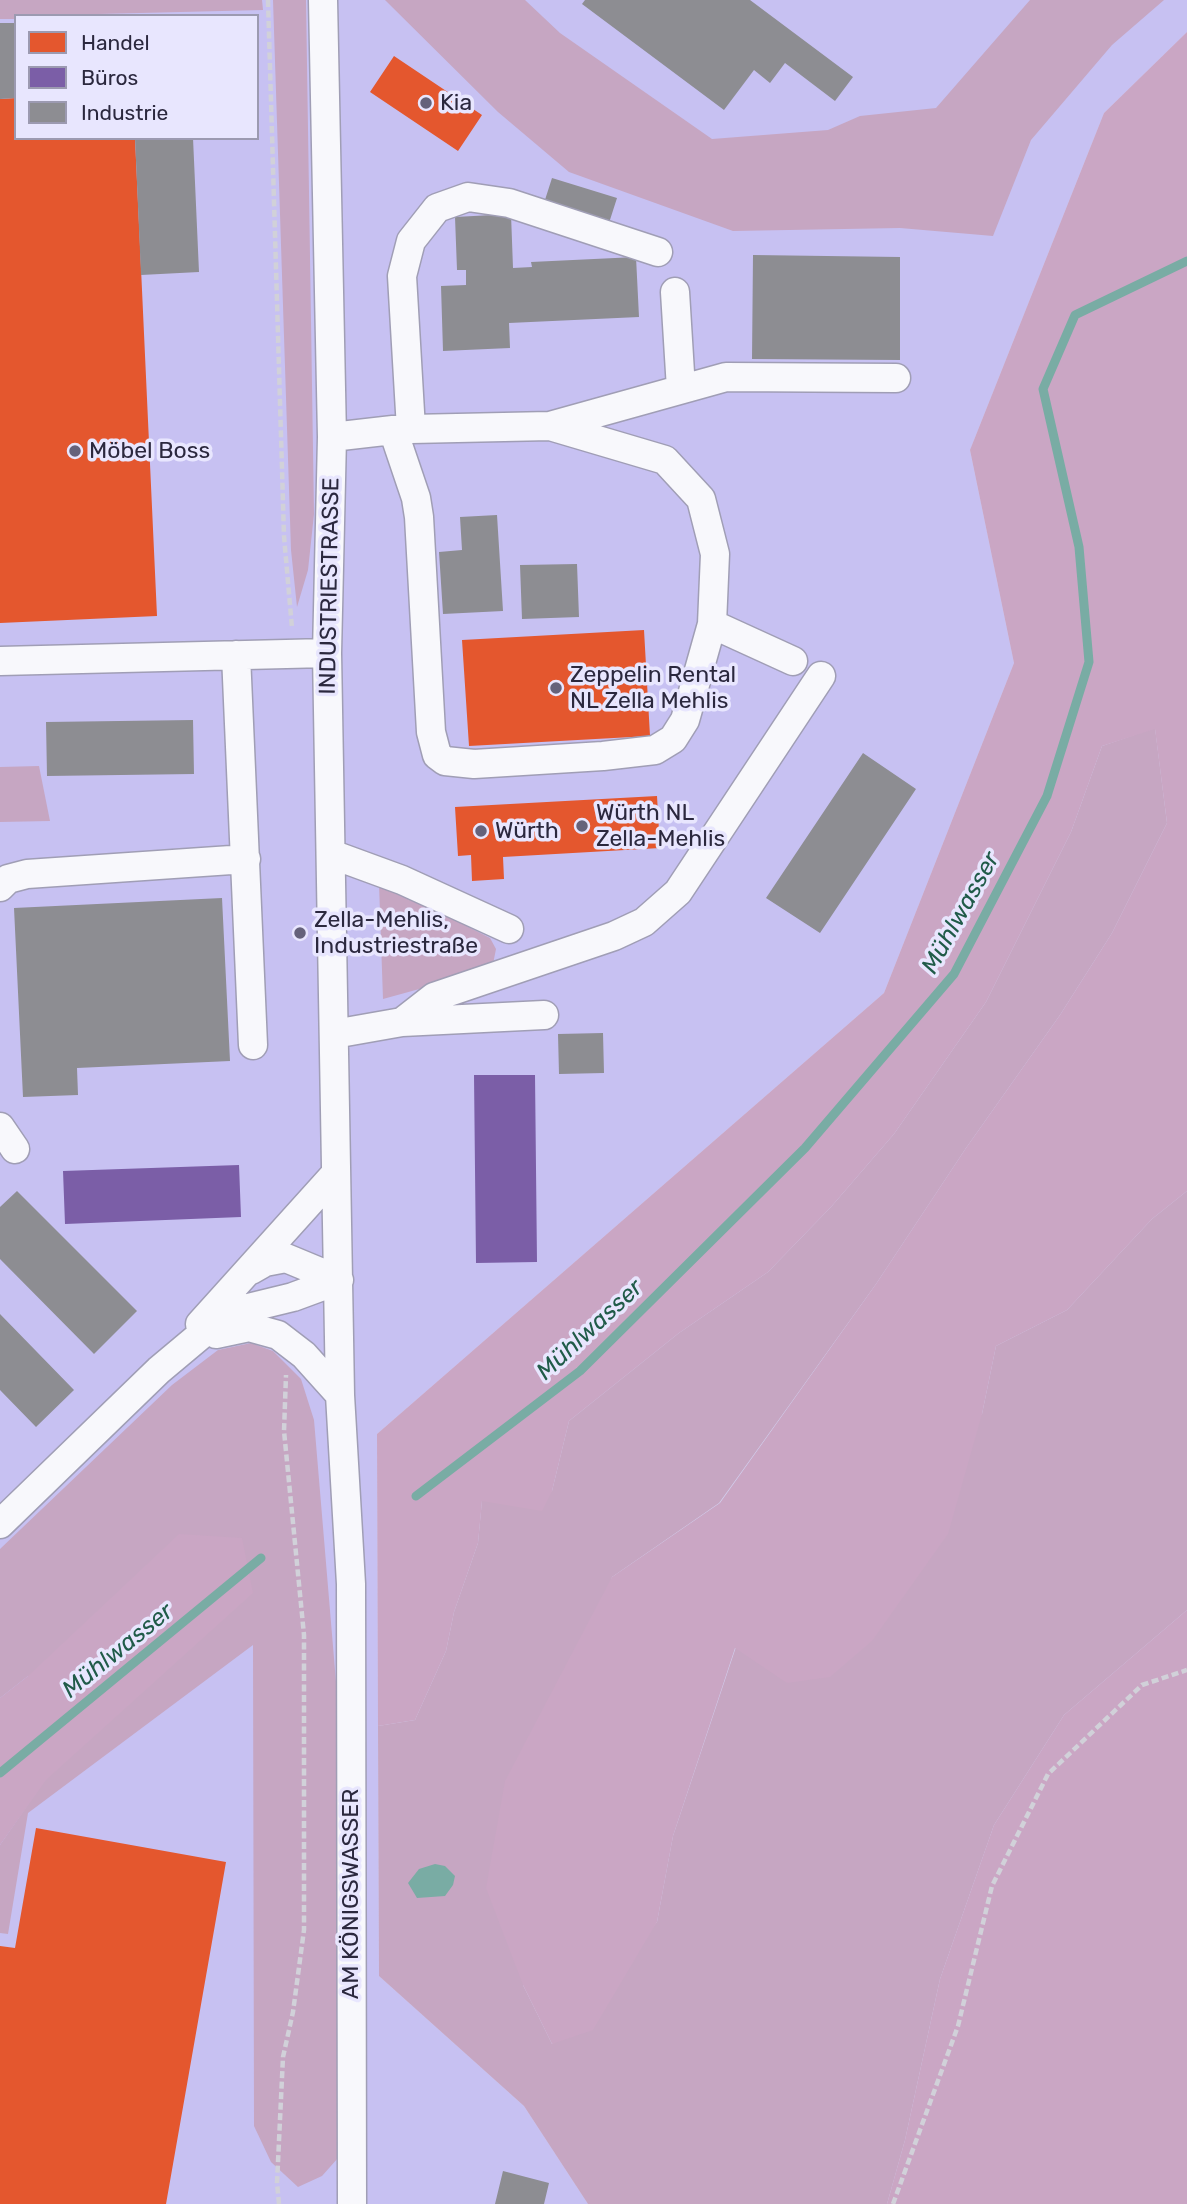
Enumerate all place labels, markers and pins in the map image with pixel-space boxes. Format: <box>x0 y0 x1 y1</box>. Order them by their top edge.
place label: Kia <box>440 89 472 117</box>
marker: Kia <box>418 95 434 111</box>
place label: Möbel Boss <box>89 437 210 465</box>
marker: Möbel Boss <box>67 443 83 459</box>
place label: Zeppelin Rental NL Zella Mehlis <box>570 661 736 715</box>
marker: Zeppelin Rental NL Zella Mehlis <box>548 680 564 696</box>
place label: Würth NL Zella-Mehlis <box>596 799 725 853</box>
place label: Würth <box>495 817 559 845</box>
marker: Würth NL Zella-Mehlis <box>574 818 590 834</box>
marker: Würth <box>473 823 489 839</box>
place label: Zella-Mehlis, Industriestraße <box>314 906 478 960</box>
marker: Zella-Mehlis, Industriestraße <box>292 925 308 941</box>

